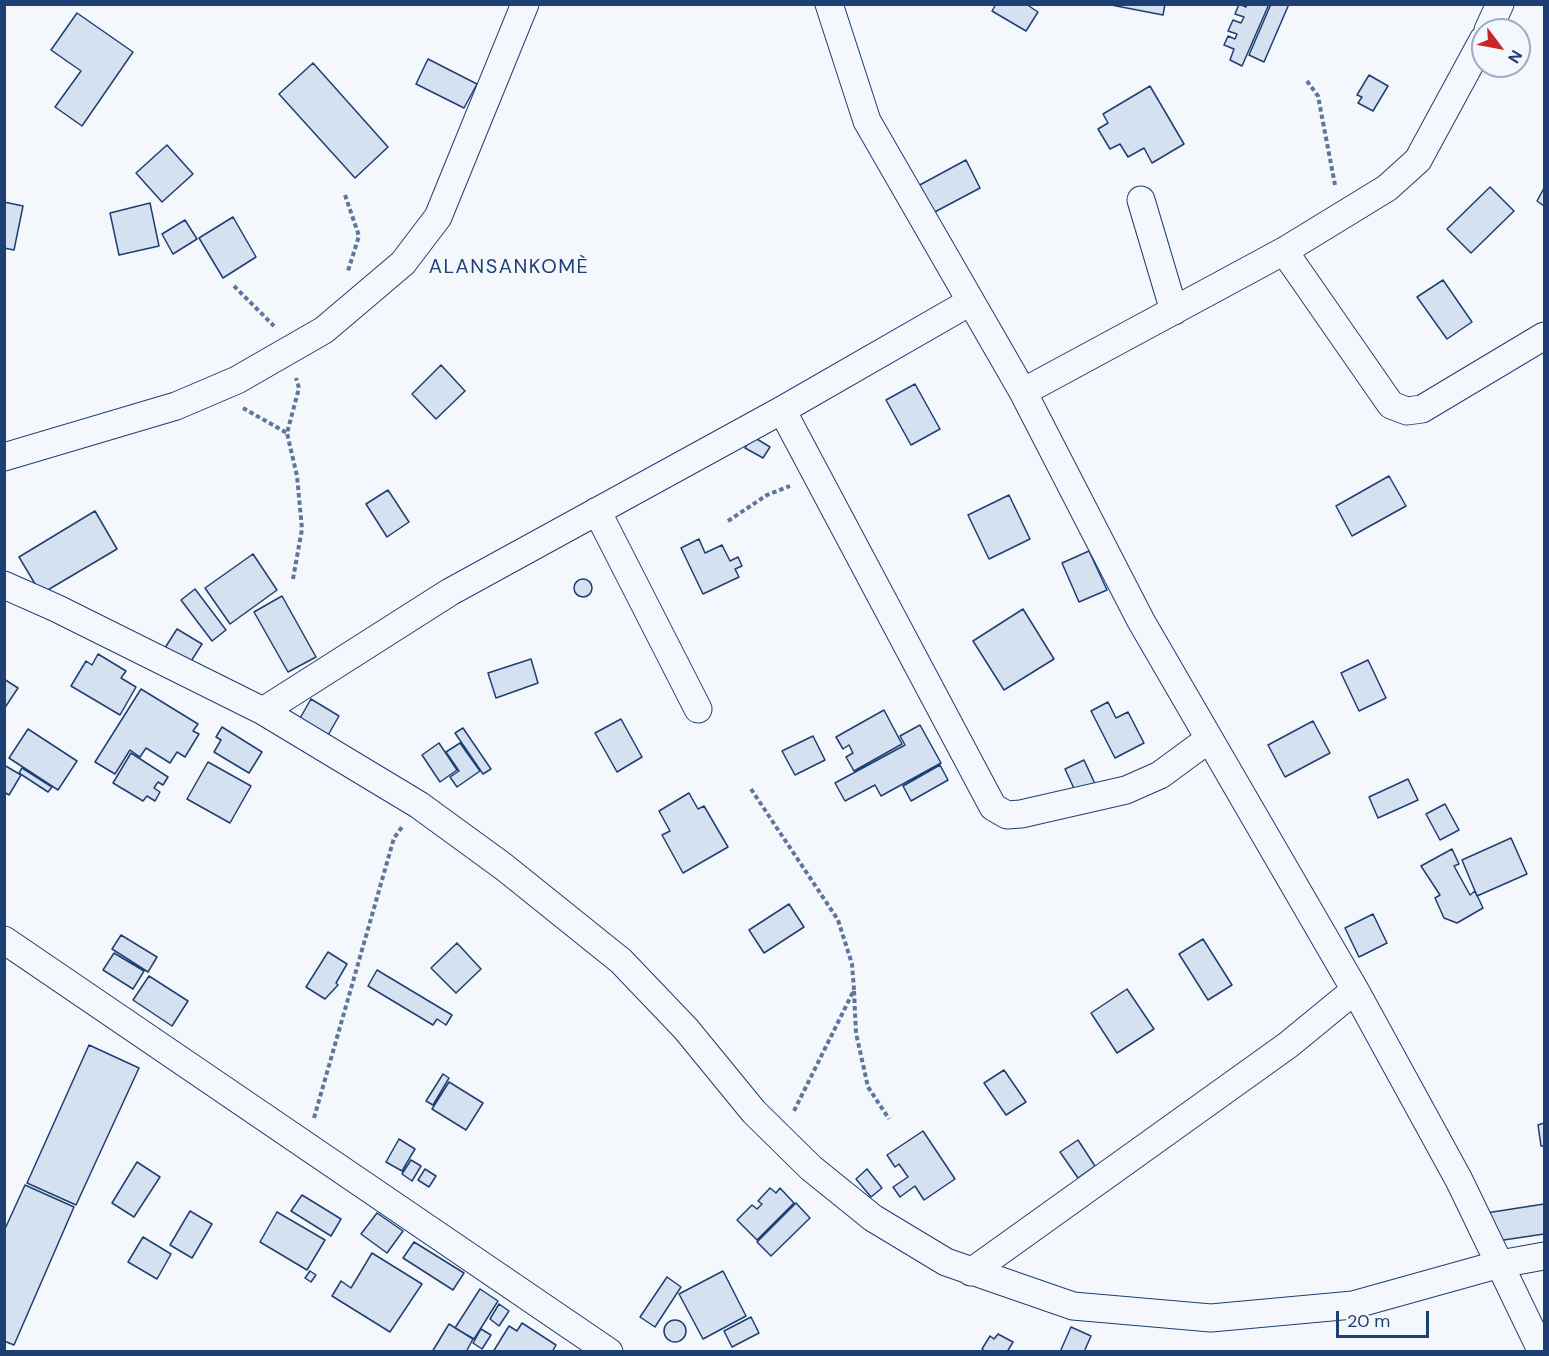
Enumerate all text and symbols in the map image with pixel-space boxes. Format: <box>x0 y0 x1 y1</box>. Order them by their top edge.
north arrow <box>1471 18 1531 78</box>
text: N <box>1503 46 1527 67</box>
district label: ALANSANKOMÈ <box>429 256 589 280</box>
scale bar <box>1339 1299 1432 1337</box>
text: 20 m <box>1347 1309 1390 1333</box>

